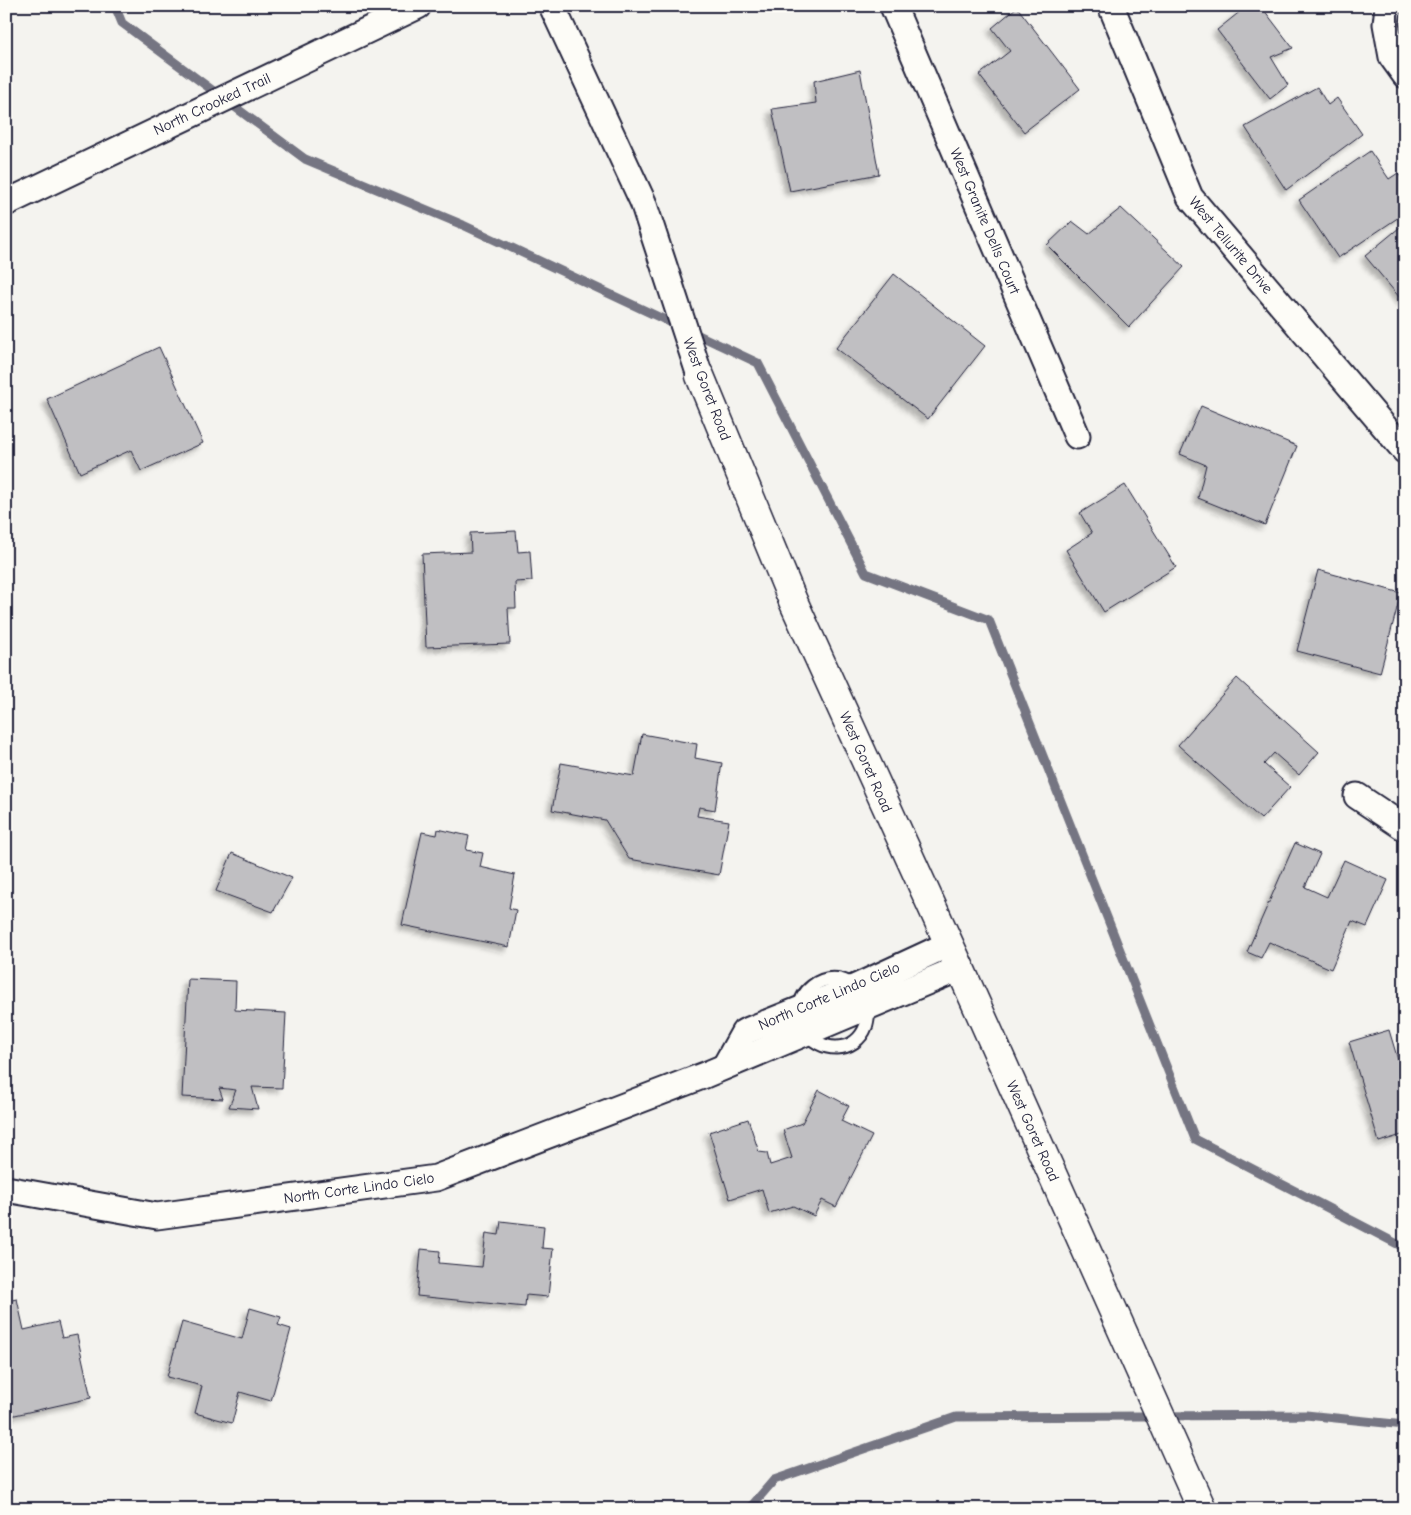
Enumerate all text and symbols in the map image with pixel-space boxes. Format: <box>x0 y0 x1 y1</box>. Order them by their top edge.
street label: North Crooked Trail <box>151 69 273 139</box>
street label: West Granite Dells Court <box>946 145 1024 297</box>
street label: West Tellurite Drive <box>1185 193 1277 298</box>
street label: West Goret Road <box>679 335 735 443</box>
street label: West Goret Road <box>836 709 896 815</box>
street label: North Corte Lindo Cielo <box>756 958 903 1034</box>
street label: West Goret Road <box>1003 1078 1063 1184</box>
street label: North Corte Lindo Cielo <box>282 1168 436 1207</box>

